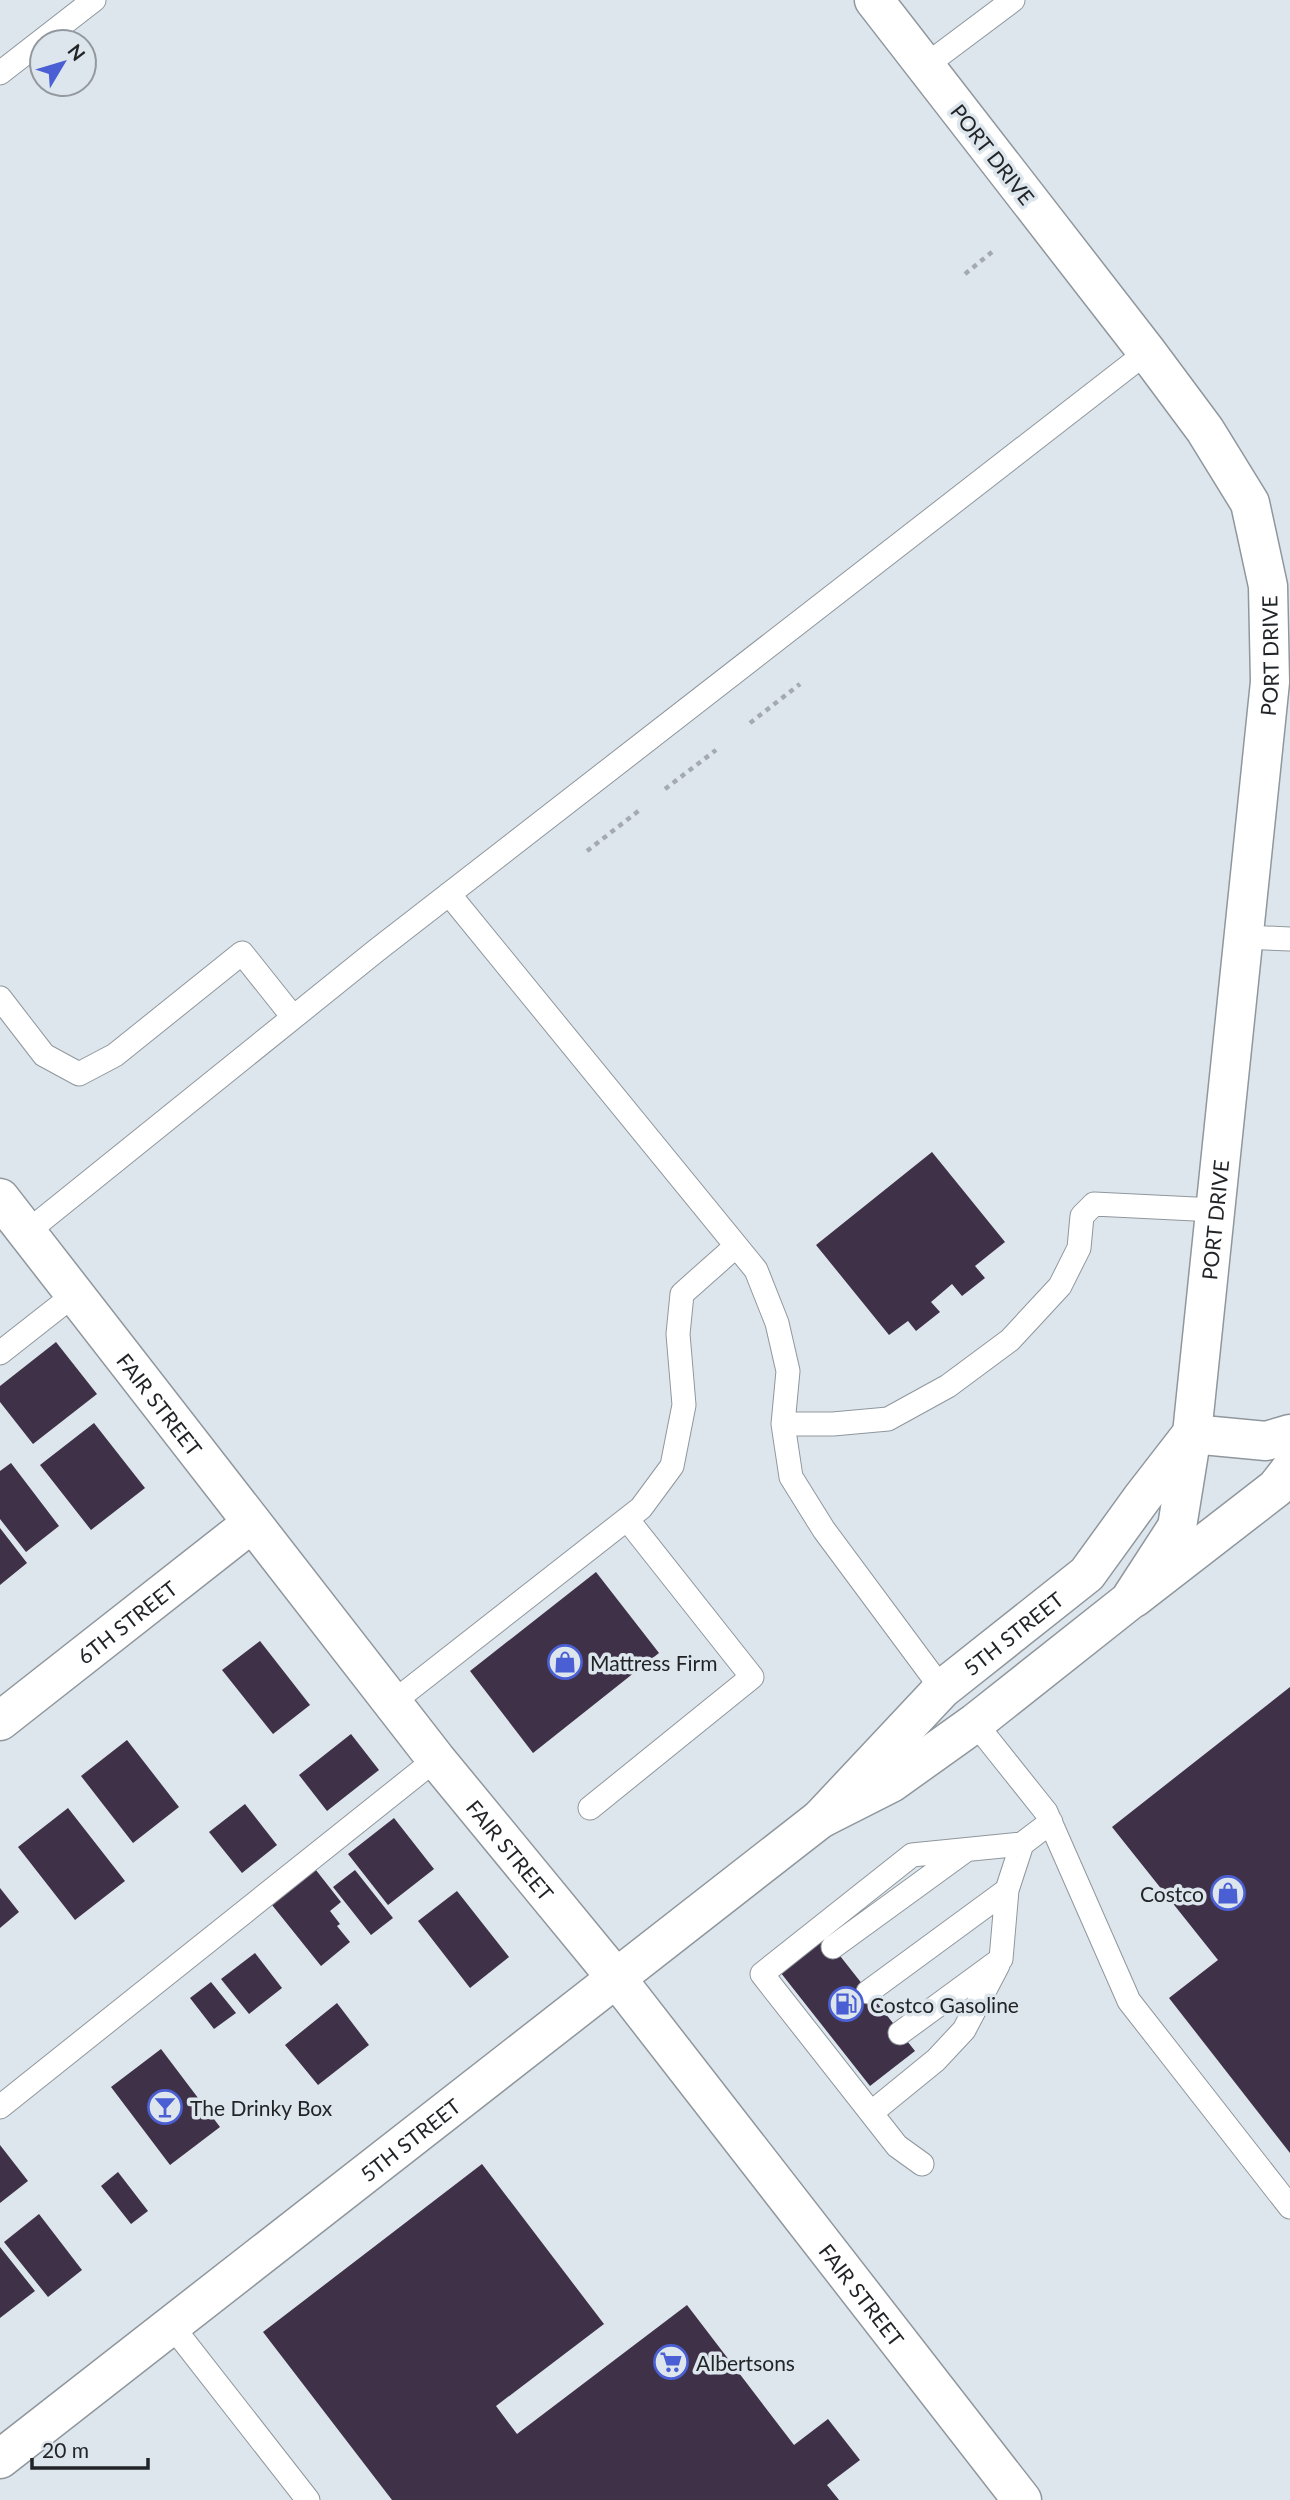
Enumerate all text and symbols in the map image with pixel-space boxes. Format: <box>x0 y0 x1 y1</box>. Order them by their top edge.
north arrow <box>28 28 98 98</box>
text: N <box>63 39 90 65</box>
street label: PORT DRIVE <box>946 99 1040 209</box>
street label: PORT DRIVE <box>1254 595 1283 717</box>
street label: PORT DRIVE <box>1196 1159 1233 1281</box>
street label: FAIR STREET <box>113 1348 208 1461</box>
street label: 6TH STREET <box>72 1574 182 1668</box>
street label: 5TH STREET <box>958 1585 1068 1680</box>
shop icon: Mattress Firm <box>546 1643 584 1681</box>
place label: Mattress Firm <box>590 1650 717 1675</box>
street label: FAIR STREET <box>462 1794 560 1906</box>
shop icon: Costco <box>1209 1874 1247 1912</box>
place label: Costco <box>1140 1881 1204 1906</box>
fuel station icon: Costco Gasoline <box>827 1985 865 2023</box>
place label: Costco Gasoline <box>870 1992 1019 2017</box>
bar icon: The Drinky Box <box>146 2088 184 2126</box>
street label: 5TH STREET <box>355 2092 465 2186</box>
place label: The Drinky Box <box>190 2095 333 2120</box>
street label: FAIR STREET <box>815 2238 910 2351</box>
supermarket icon: Albertsons <box>652 2343 690 2381</box>
place label: Albertsons <box>696 2350 795 2375</box>
scale bar <box>32 2426 147 2470</box>
text: 20 m <box>42 2437 89 2462</box>

